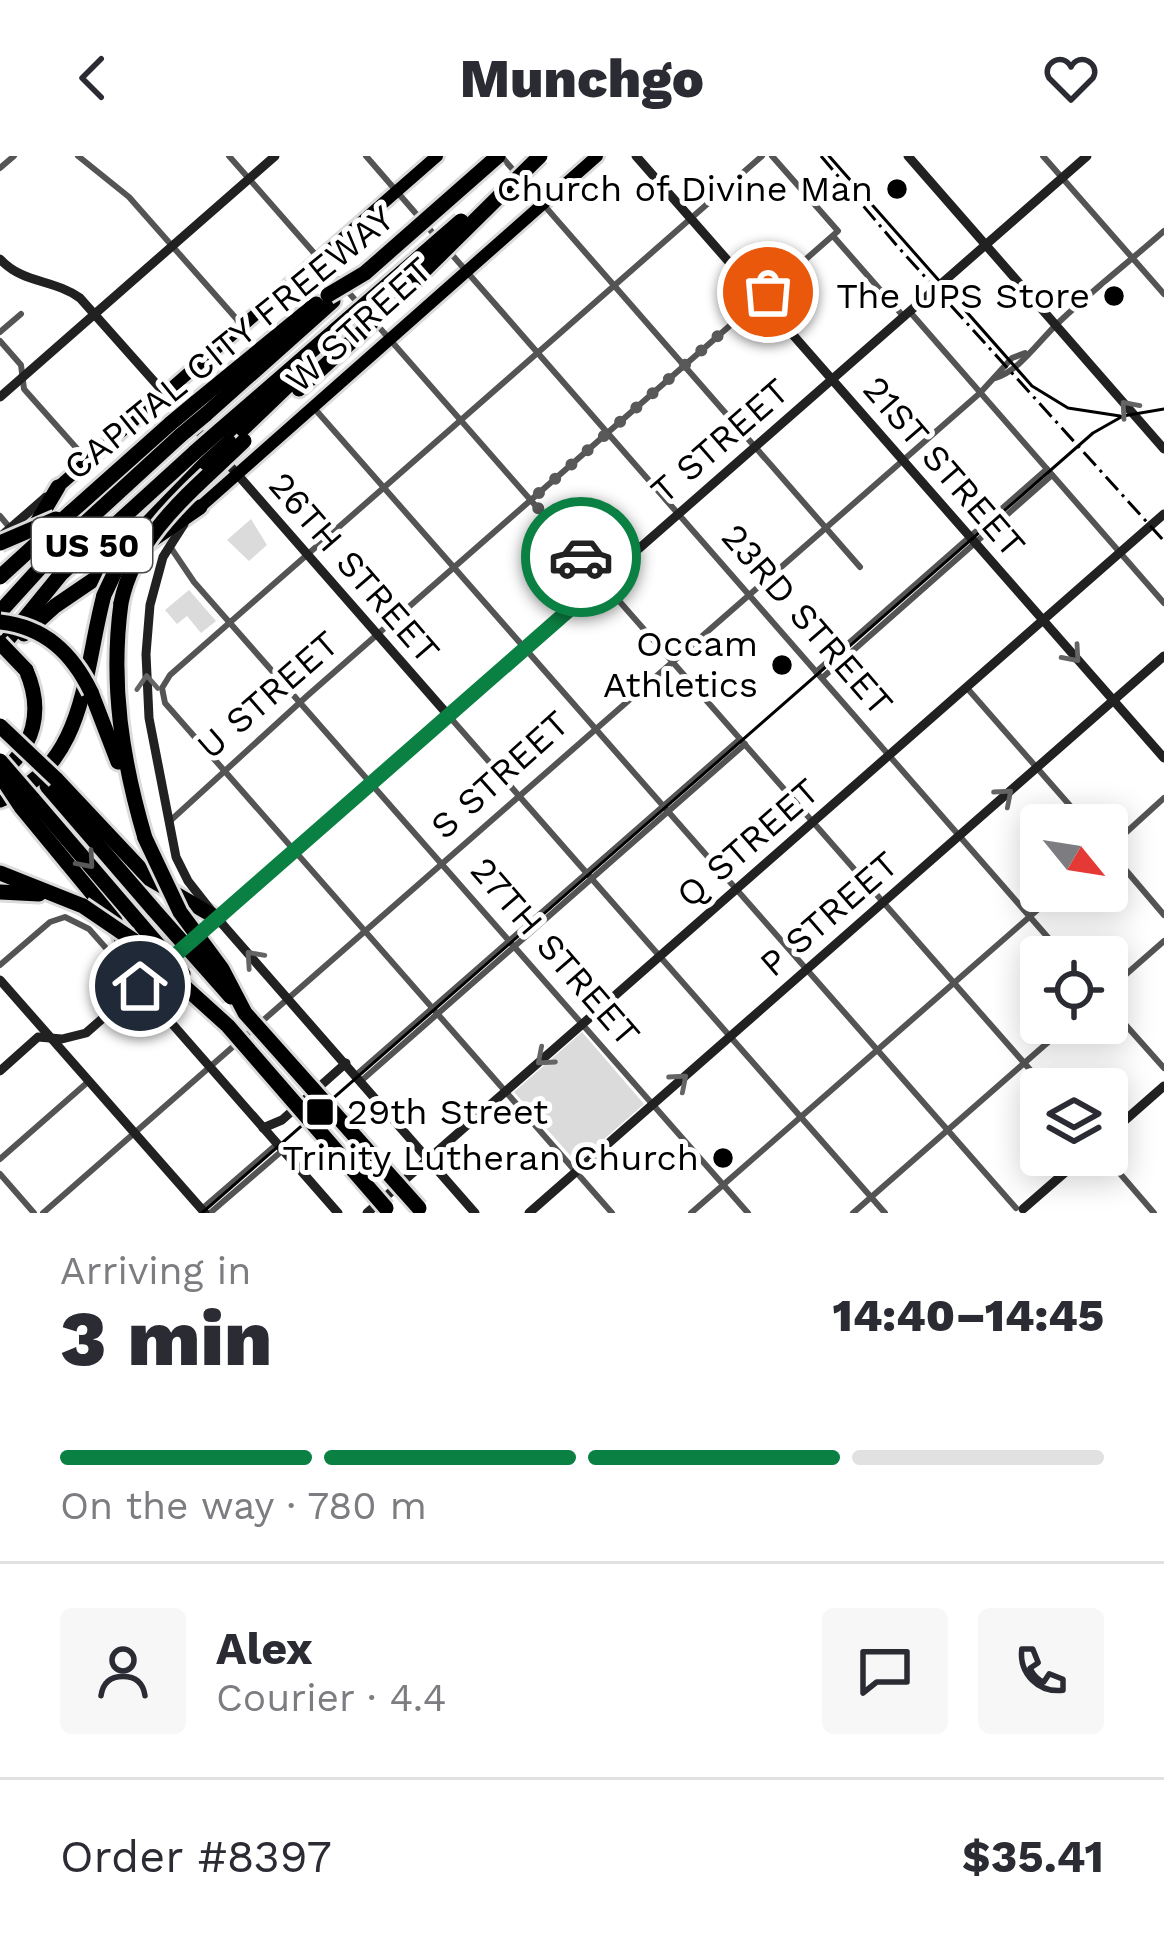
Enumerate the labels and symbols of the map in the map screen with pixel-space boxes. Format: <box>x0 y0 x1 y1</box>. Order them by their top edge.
place label: Church of Divine Man <box>497 168 873 210</box>
marker: Church of Divine Man <box>884 176 910 202</box>
street label: CAPITAL CITY FREEWAY <box>56 197 402 489</box>
pin <box>717 241 819 343</box>
street label: W STREET <box>278 249 440 401</box>
place label: The UPS Store <box>836 275 1090 317</box>
marker: The UPS Store <box>1101 283 1127 309</box>
street label: 21ST STREET <box>854 368 1034 566</box>
street label: T STREET <box>643 370 797 512</box>
one-way arrow <box>1121 400 1142 421</box>
street label: 26TH STREET <box>260 464 448 672</box>
courier <box>521 497 641 617</box>
street label: 23RD STREET <box>713 516 901 724</box>
road number: US 50 <box>32 518 152 572</box>
street label: U STREET <box>189 622 347 768</box>
place label: Occam Athletics <box>603 623 758 706</box>
one-way arrow <box>1059 641 1080 663</box>
marker: Occam Athletics <box>769 652 795 678</box>
one-way arrow <box>134 673 160 692</box>
street label: S STREET <box>423 702 577 848</box>
street label: Q STREET <box>668 770 828 916</box>
one-way arrow <box>991 789 1013 810</box>
north arrow <box>1020 804 1128 912</box>
street label: P STREET <box>752 843 906 985</box>
one-way arrow <box>72 847 94 869</box>
street label: 27TH STREET <box>462 849 648 1055</box>
pin <box>89 935 191 1037</box>
one-way arrow <box>246 950 267 972</box>
one-way arrow <box>536 1043 558 1065</box>
one-way arrow <box>666 1073 688 1095</box>
place label: 29th Street <box>347 1091 548 1133</box>
marker: 29th Street <box>304 1096 336 1128</box>
place label: Trinity Lutheran Church <box>282 1137 699 1179</box>
marker: Trinity Lutheran Church <box>710 1145 736 1171</box>

